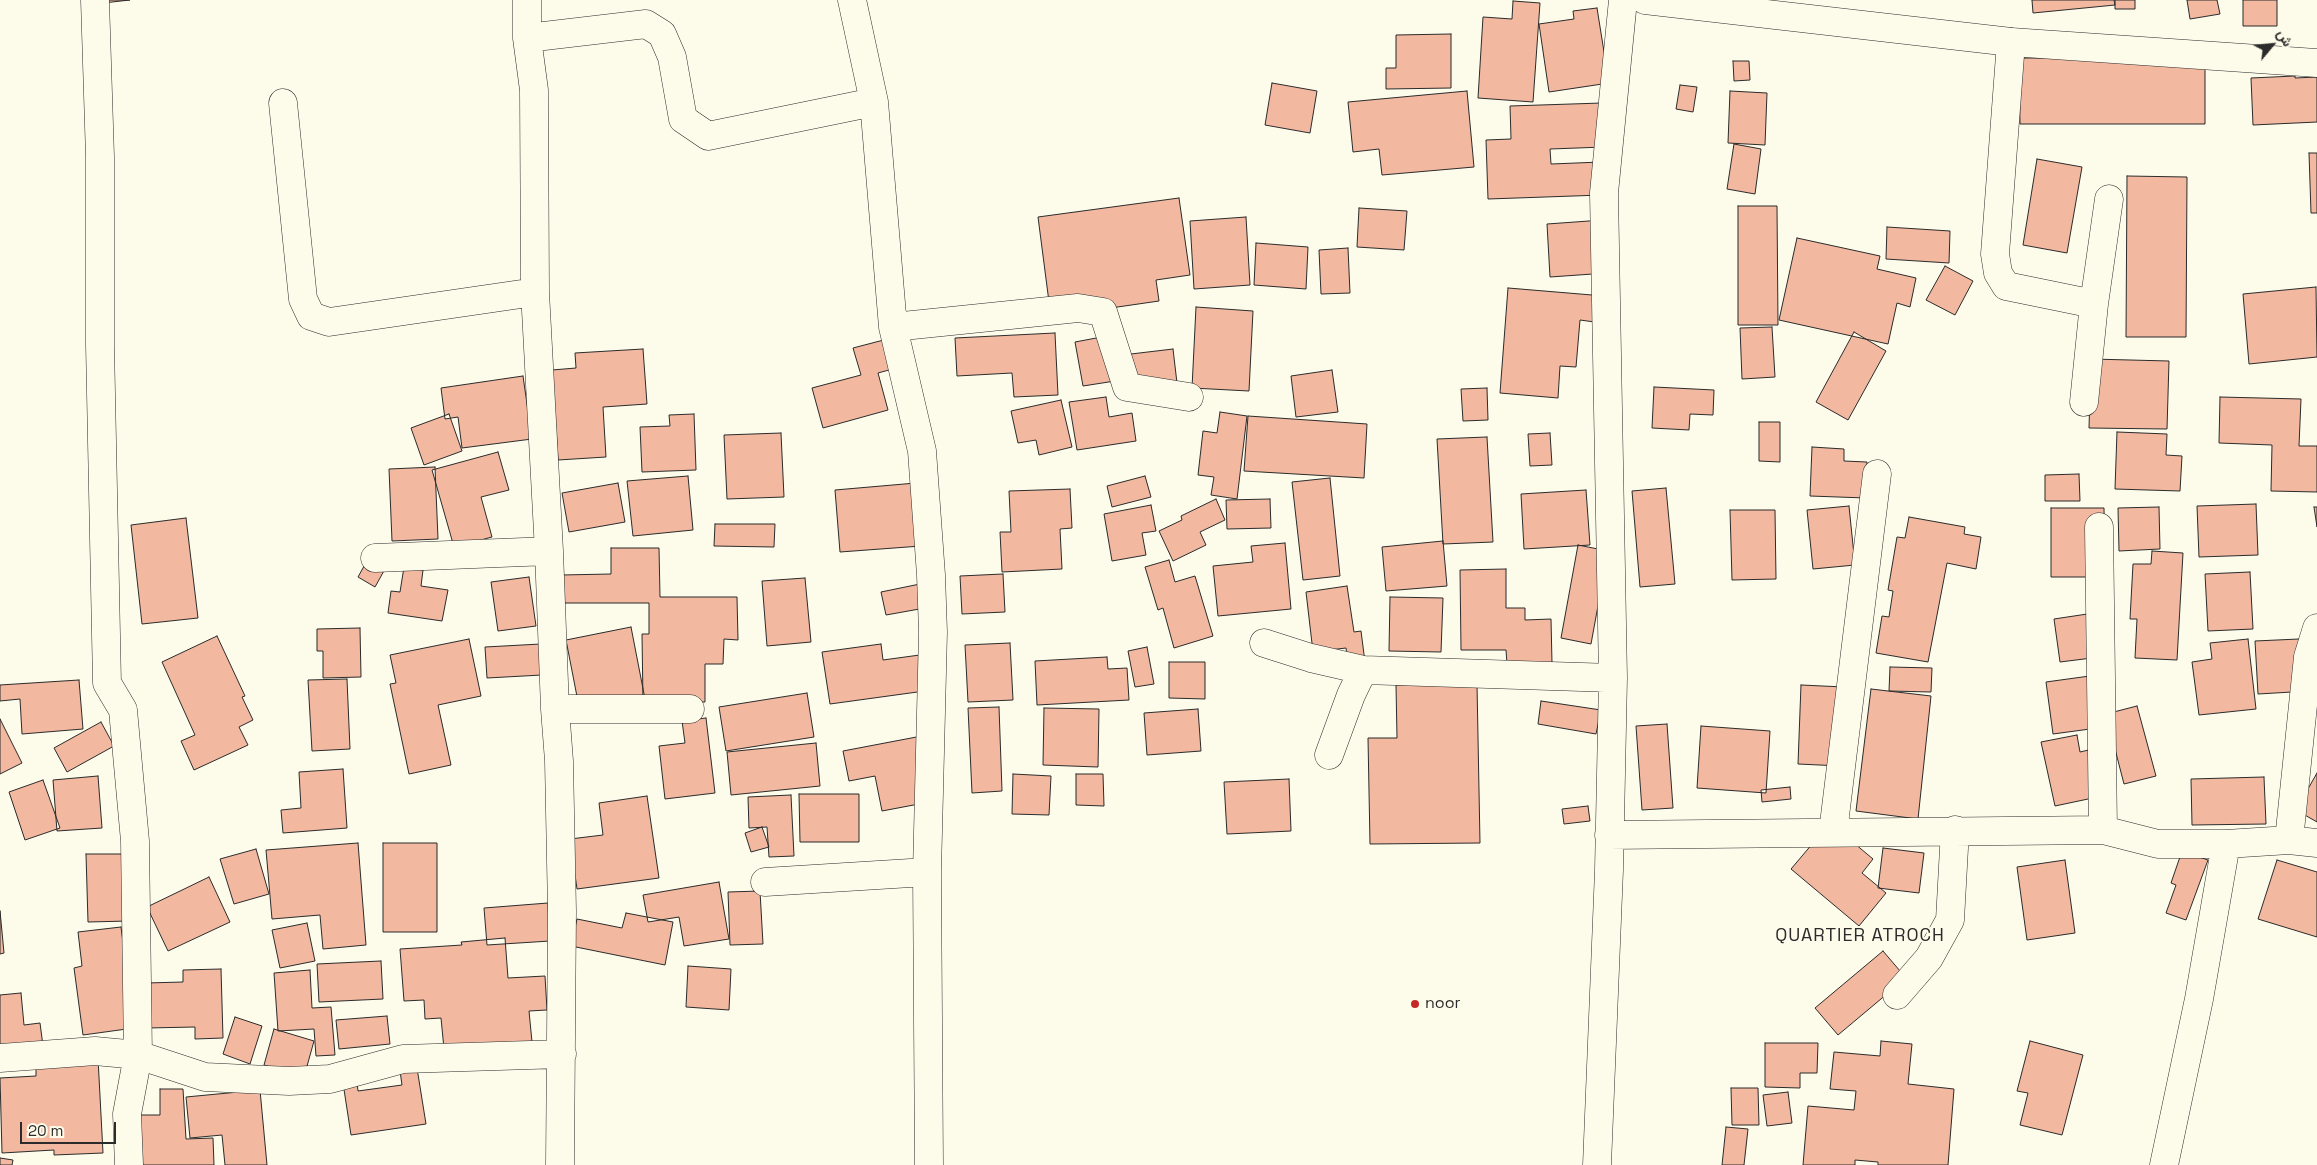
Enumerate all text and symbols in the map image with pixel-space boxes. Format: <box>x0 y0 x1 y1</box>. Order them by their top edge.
north arrow <box>2247 20 2297 70</box>
text: ش <box>2273 26 2297 50</box>
district label: QUARTIER ATROCH <box>1773 925 1947 947</box>
place label: noor <box>1425 994 1461 1014</box>
marker: noor <box>1409 998 1421 1010</box>
scale bar <box>22 1112 119 1144</box>
text: 20 m <box>28 1121 63 1140</box>

